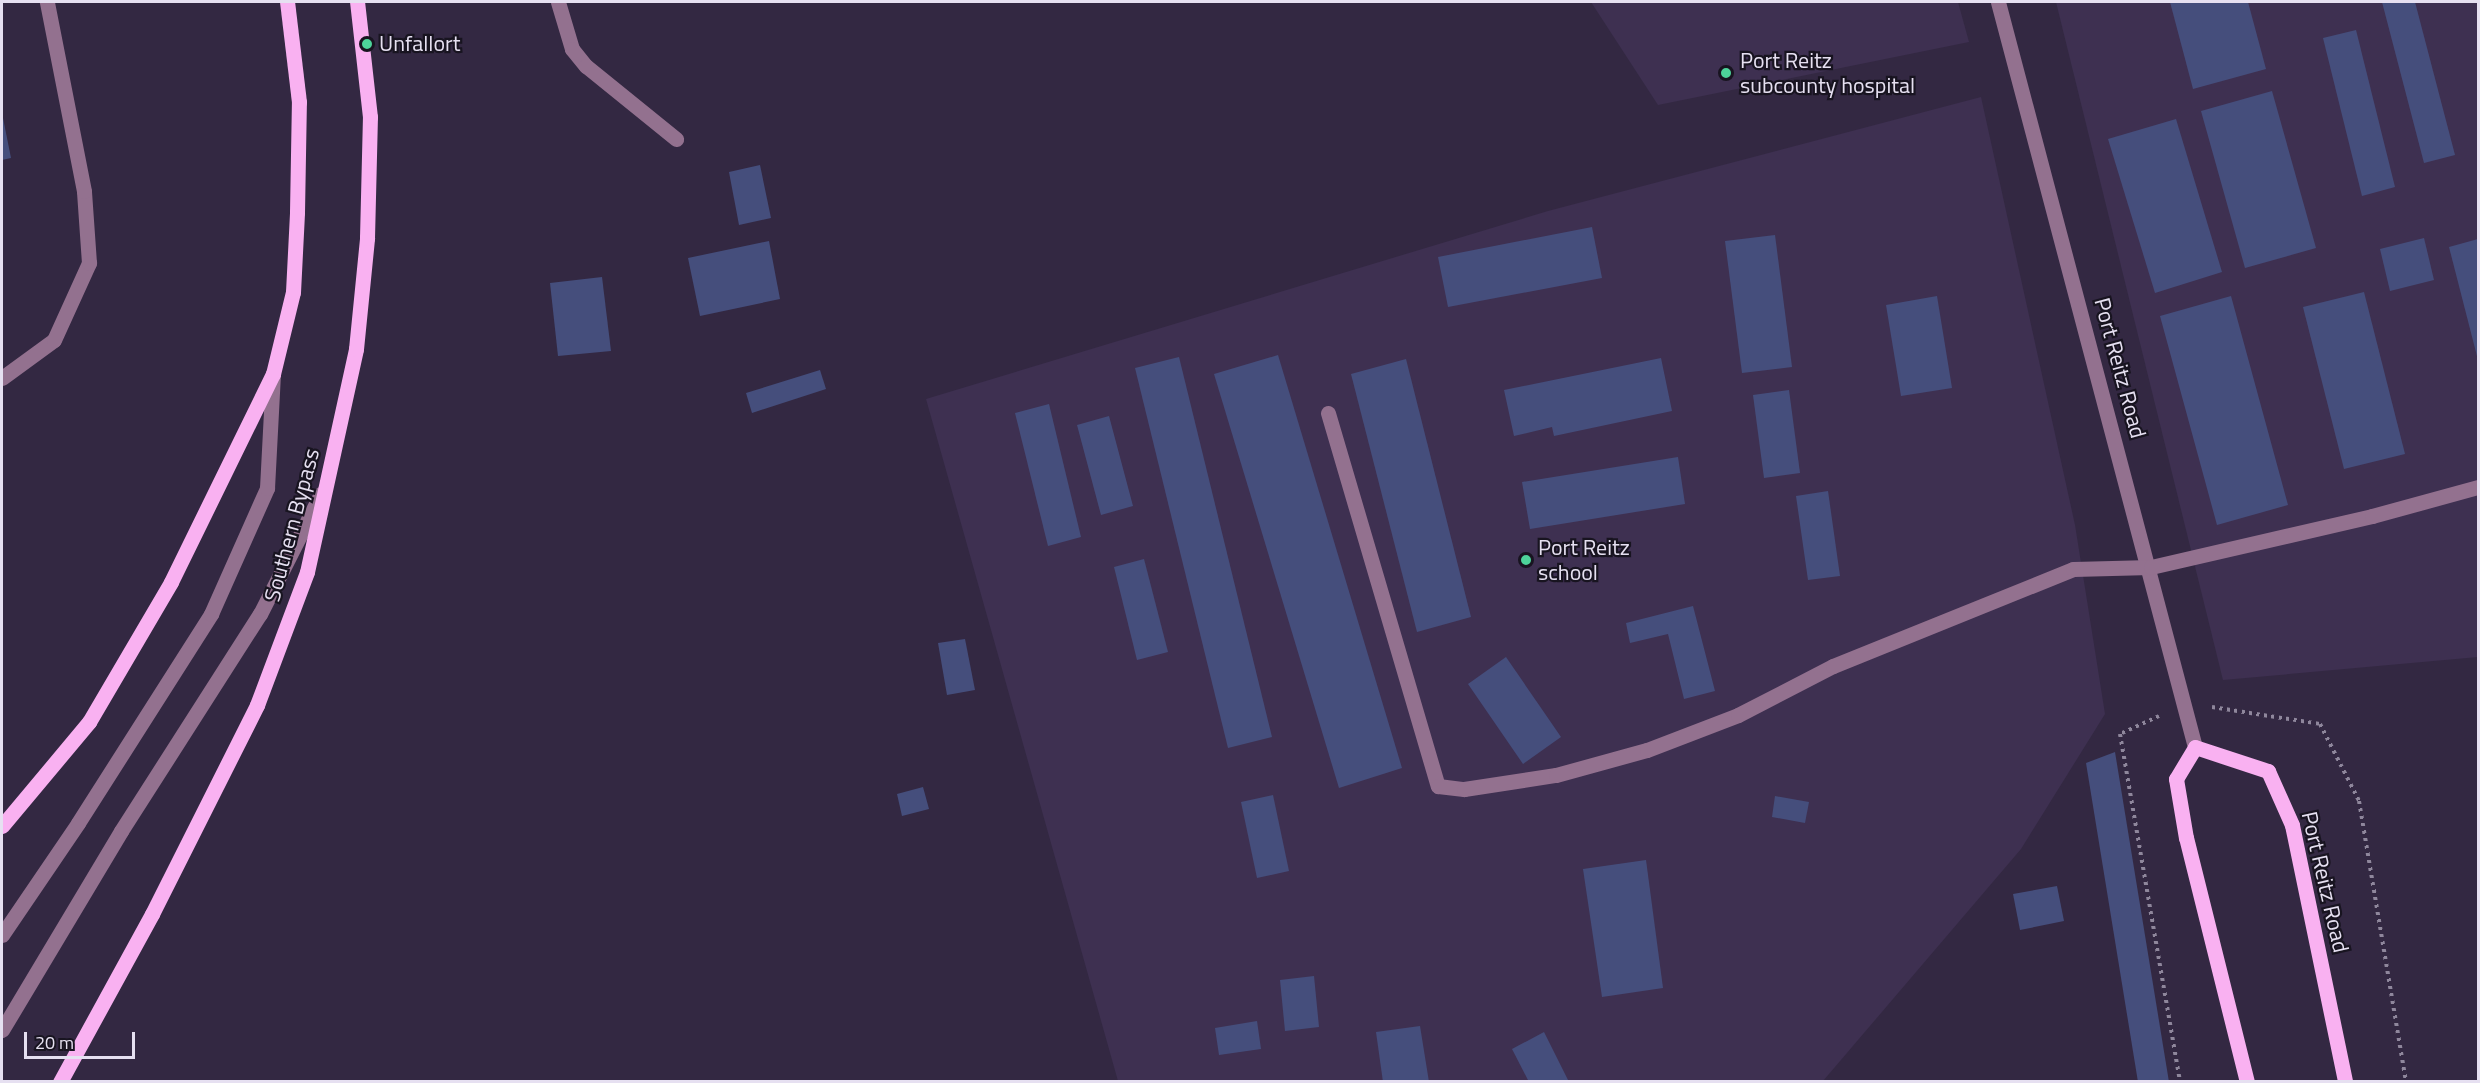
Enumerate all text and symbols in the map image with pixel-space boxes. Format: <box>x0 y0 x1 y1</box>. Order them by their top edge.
place label: Unfallort <box>379 31 460 57</box>
marker: Unfallort <box>360 37 374 51</box>
place label: Port Reitz subcounty hospital <box>1740 47 1915 98</box>
marker: Port Reitz subcounty hospital <box>1717 64 1735 82</box>
street label: Port Reitz Road <box>2089 295 2151 441</box>
street label: Southern Bypass <box>259 446 325 604</box>
place label: Port Reitz school <box>1538 534 1630 586</box>
marker: Port Reitz school <box>1519 553 1533 567</box>
street label: Port Reitz Road <box>2296 809 2354 955</box>
scale bar <box>27 1020 138 1058</box>
text: 20 m <box>35 1029 74 1056</box>

